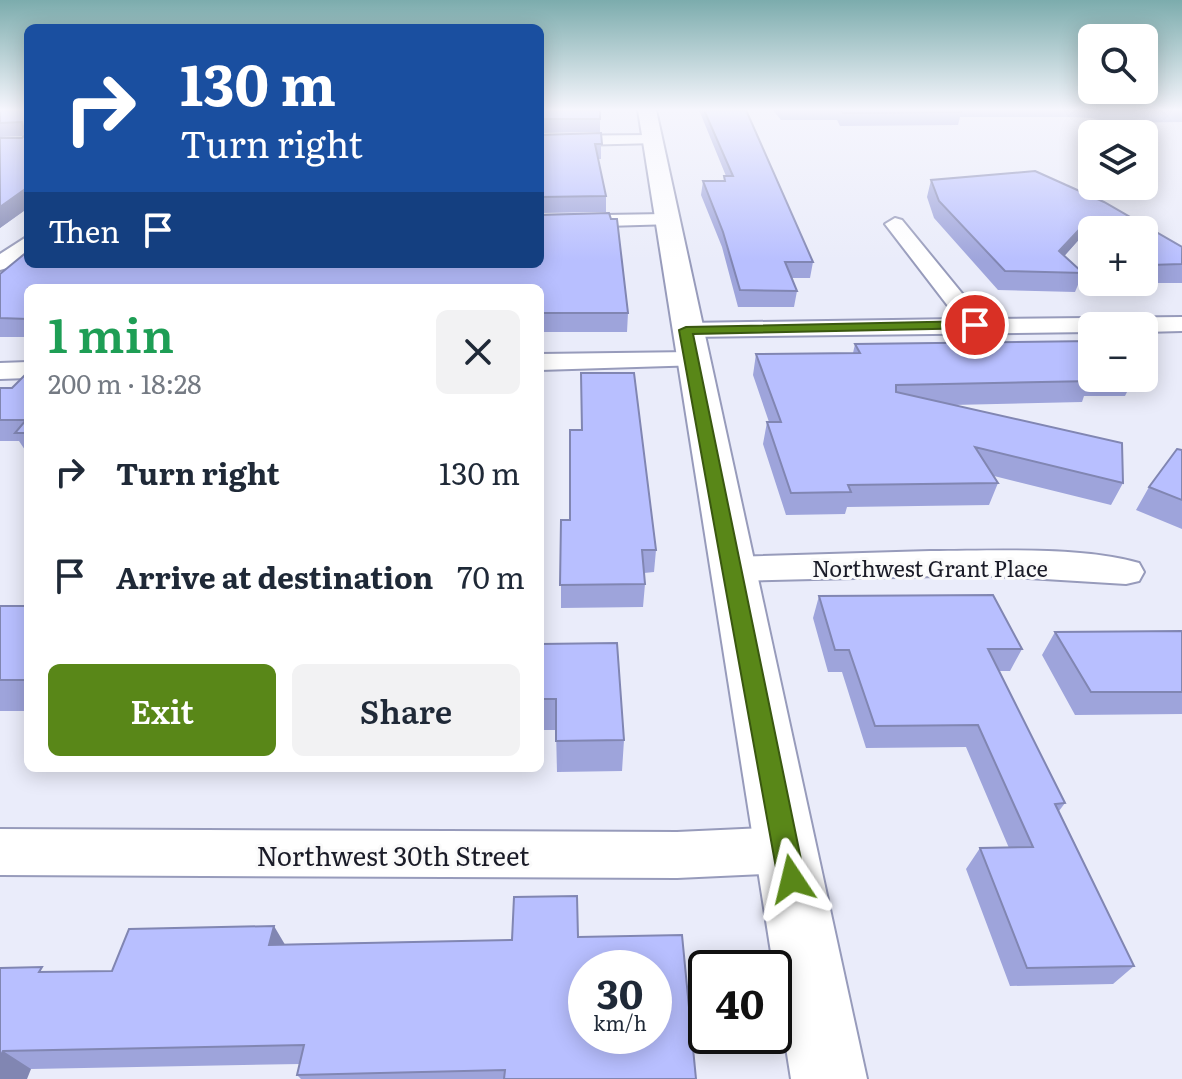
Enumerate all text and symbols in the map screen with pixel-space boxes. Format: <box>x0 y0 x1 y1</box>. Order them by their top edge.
map controls <box>1078 24 1158 392</box>
button: search <box>1078 24 1158 104</box>
text: 130 m <box>180 40 336 123</box>
icon: right <box>48 56 152 160</box>
text: Turn right <box>180 116 363 169</box>
button: layers <box>1078 120 1158 200</box>
text: Then <box>48 208 120 252</box>
icon: arrive <box>136 208 180 252</box>
button: + <box>1078 216 1158 296</box>
pin <box>941 291 1009 359</box>
text: 1 min <box>48 297 174 368</box>
icon: arrive <box>953 303 997 347</box>
button: close <box>436 310 520 394</box>
button: − <box>1078 312 1158 392</box>
text: 200 m · 18:28 <box>48 363 202 402</box>
icon: right <box>48 450 92 494</box>
text: Turn right <box>116 450 280 494</box>
text: 130 m <box>439 450 520 494</box>
street label: Northwest Grant Place <box>812 551 1048 584</box>
icon: arrive <box>48 554 92 598</box>
text: Arrive at destination <box>116 554 433 598</box>
text: 70 m <box>457 554 525 598</box>
button: Exit <box>48 664 276 756</box>
button: Share <box>292 664 520 756</box>
street label: Northwest 30th Street <box>256 835 530 874</box>
position arrow <box>750 837 834 921</box>
speed limit sign: 40 <box>688 950 792 1054</box>
text: 30 <box>597 962 643 1021</box>
text: km/h <box>593 1007 647 1037</box>

